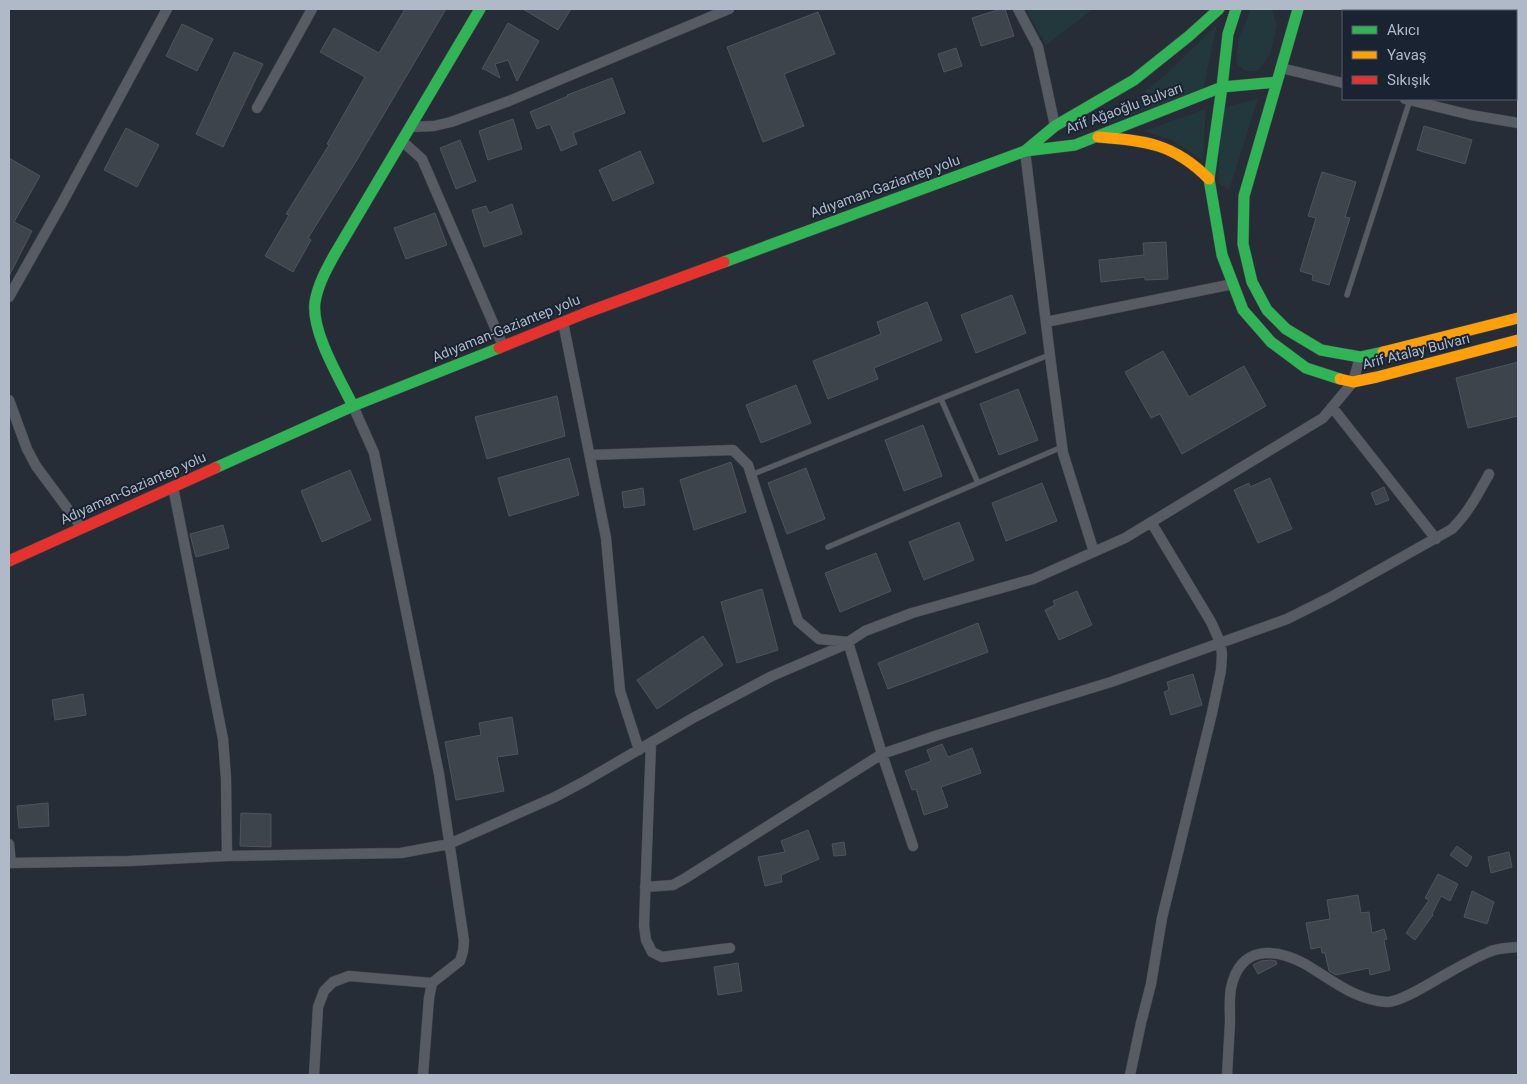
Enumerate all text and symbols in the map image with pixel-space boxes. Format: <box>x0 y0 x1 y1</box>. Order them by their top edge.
legend <box>1342 10 1517 100</box>
text: Akıcı <box>1387 21 1420 39</box>
text: Yavaş <box>1387 46 1427 64</box>
text: Sıkışık <box>1387 71 1430 89</box>
street label: Arif Ağaoğlu Bulvarı <box>1063 79 1185 137</box>
street label: Adıyaman-Gaziantep yolu <box>808 151 962 221</box>
street label: Adıyaman-Gaziantep yolu <box>430 291 582 365</box>
street label: Arif Atalay Bulvarı <box>1361 330 1471 372</box>
street label: Adıyaman-Gaziantep yolu <box>58 449 208 527</box>

